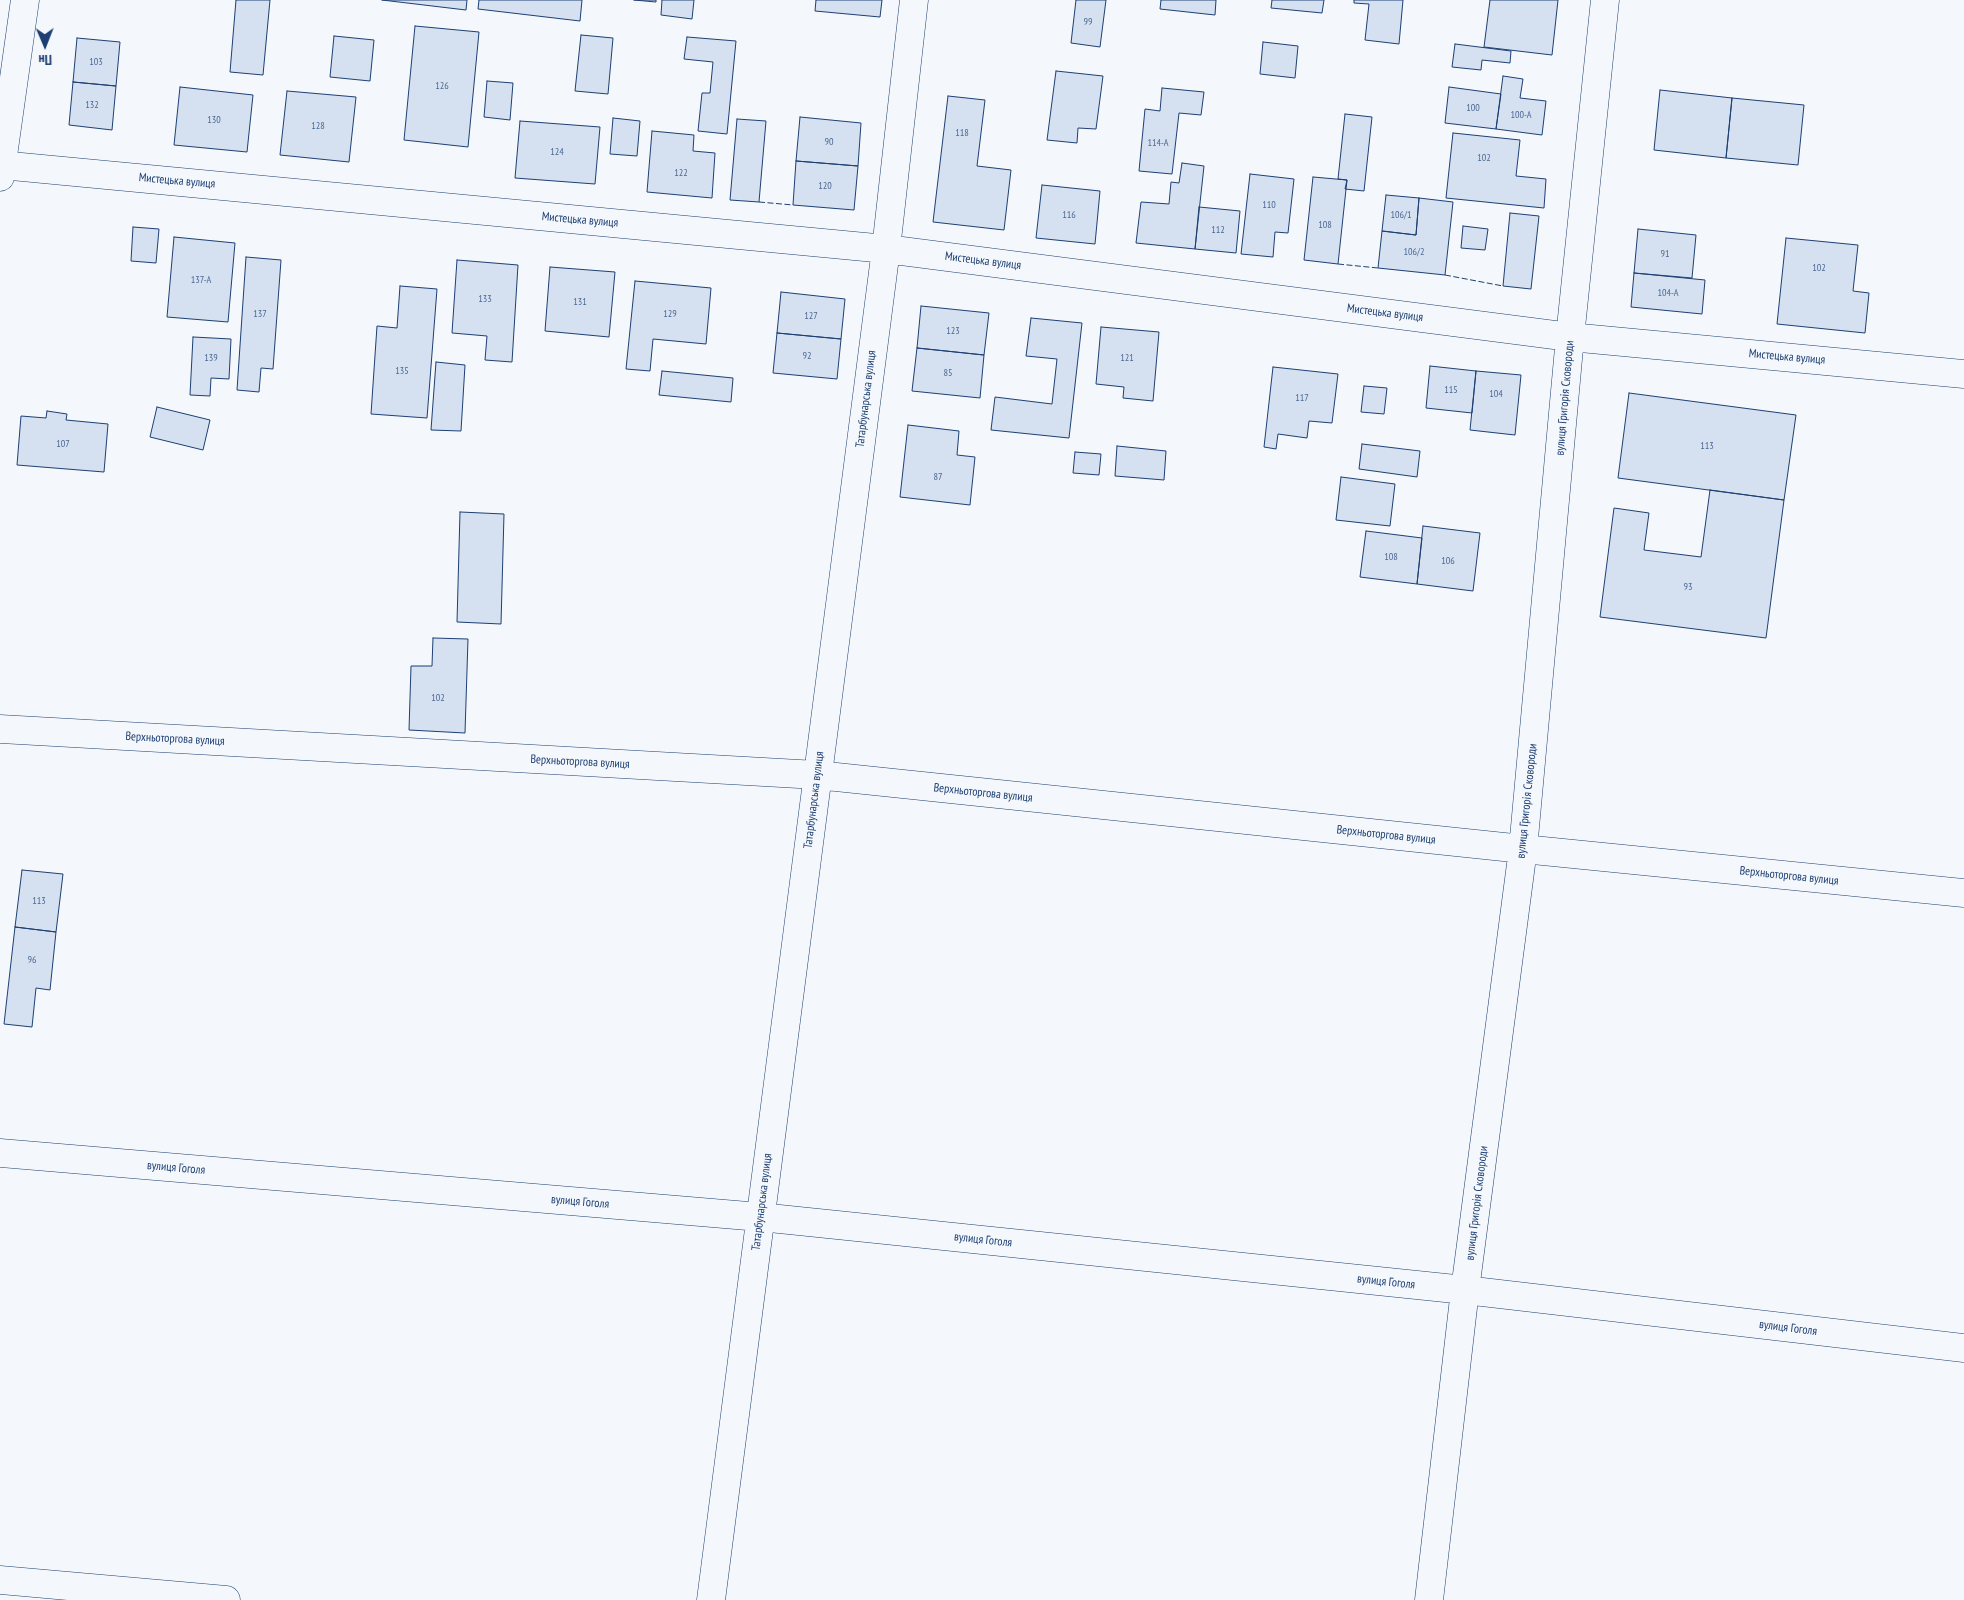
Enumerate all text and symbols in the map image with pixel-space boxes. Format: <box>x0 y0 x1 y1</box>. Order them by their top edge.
house number: 99 <box>1084 16 1092 28</box>
north arrow <box>20 20 70 70</box>
text: Пн <box>38 51 52 69</box>
house number: 103 <box>89 56 103 68</box>
house number: 126 <box>435 80 449 92</box>
house number: 132 <box>85 99 99 111</box>
house number: 100 <box>1466 102 1480 114</box>
house number: 100-А <box>1511 109 1531 121</box>
house number: 130 <box>207 114 221 126</box>
house number: 128 <box>311 120 325 132</box>
house number: 118 <box>955 127 969 139</box>
house number: 90 <box>825 136 833 148</box>
house number: 114-А <box>1148 137 1168 149</box>
house number: 124 <box>550 146 564 158</box>
house number: 102 <box>1477 152 1491 164</box>
house number: 122 <box>674 167 688 179</box>
street label: Мистецька вулиця <box>138 170 216 192</box>
house number: 120 <box>818 180 832 192</box>
house number: 110 <box>1262 199 1276 211</box>
street label: Мистецька вулиця <box>541 209 619 231</box>
house number: 116 <box>1062 209 1076 221</box>
house number: 106/1 <box>1391 209 1411 221</box>
house number: 108 <box>1318 219 1332 231</box>
house number: 112 <box>1211 224 1225 236</box>
house number: 106/2 <box>1404 246 1424 258</box>
house number: 91 <box>1661 248 1669 260</box>
street label: Мистецька вулиця <box>944 249 1022 273</box>
house number: 102 <box>1812 262 1826 274</box>
house number: 137-А <box>191 274 211 286</box>
house number: 104-А <box>1658 287 1678 299</box>
house number: 133 <box>478 293 492 305</box>
house number: 131 <box>573 296 587 308</box>
street label: Мистецька вулиця <box>1346 301 1424 325</box>
house number: 137 <box>253 308 267 320</box>
house number: 129 <box>663 308 677 320</box>
house number: 127 <box>804 310 818 322</box>
house number: 123 <box>946 325 960 337</box>
street label: вулиця Григорія Сковороди <box>1553 340 1577 456</box>
street label: Мистецька вулиця <box>1748 346 1826 368</box>
house number: 92 <box>803 350 811 362</box>
street label: Татарбунарська вулиця <box>853 350 879 448</box>
house number: 139 <box>204 352 218 364</box>
house number: 121 <box>1120 352 1134 364</box>
house number: 135 <box>395 365 409 377</box>
house number: 85 <box>944 367 952 379</box>
house number: 115 <box>1444 384 1458 396</box>
house number: 104 <box>1489 388 1503 400</box>
house number: 117 <box>1295 392 1309 404</box>
house number: 107 <box>56 438 70 450</box>
house number: 113 <box>1700 440 1714 452</box>
house number: 87 <box>934 471 942 483</box>
house number: 108 <box>1384 551 1398 563</box>
house number: 106 <box>1441 555 1455 567</box>
house number: 93 <box>1684 581 1692 593</box>
house number: 102 <box>431 692 445 704</box>
street label: Верхньоторгова вулиця <box>125 729 225 749</box>
street label: вулиця Григорія Сковороди <box>1514 743 1540 859</box>
street label: Татарбунарська вулиця <box>801 751 827 849</box>
street label: Верхньоторгова вулиця <box>530 752 630 772</box>
street label: Верхньоторгова вулиця <box>933 781 1033 805</box>
street label: Верхньоторгова вулиця <box>1336 823 1436 847</box>
street label: Верхньоторгова вулиця <box>1739 864 1839 888</box>
house number: 113 <box>32 895 46 907</box>
house number: 96 <box>28 954 36 966</box>
street label: вулиця Григорія Сковороди <box>1463 1145 1491 1261</box>
street label: Татарбунарська вулиця <box>749 1153 775 1251</box>
street label: вулиця Гоголя <box>146 1158 206 1178</box>
street label: вулиця Гоголя <box>550 1192 610 1212</box>
street label: вулиця Гоголя <box>953 1230 1013 1250</box>
street label: вулиця Гоголя <box>1356 1272 1416 1292</box>
street label: вулиця Гоголя <box>1758 1317 1818 1339</box>

